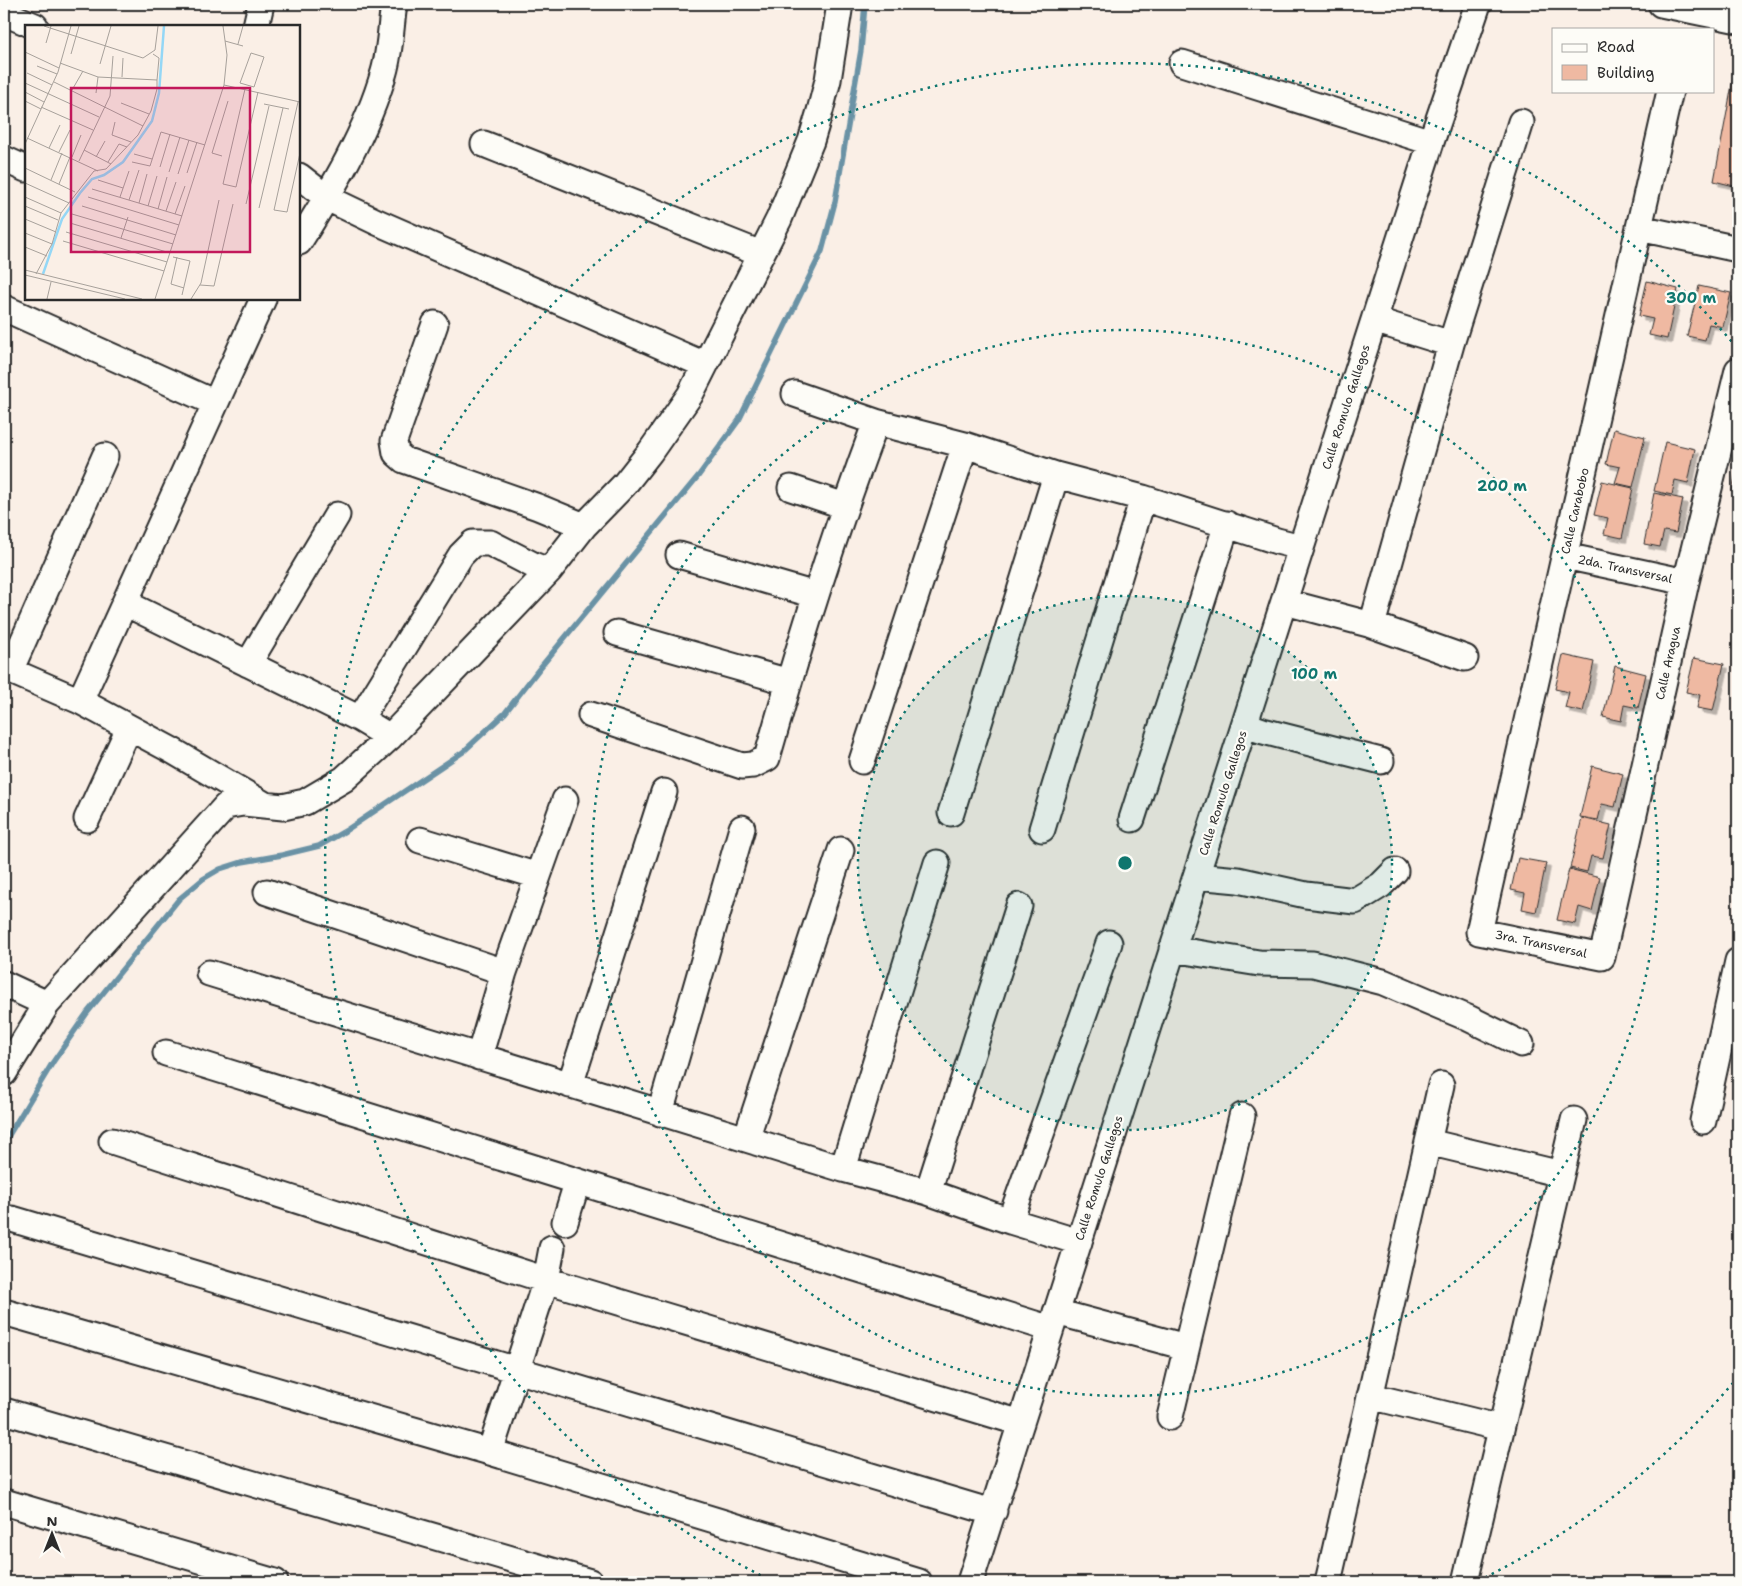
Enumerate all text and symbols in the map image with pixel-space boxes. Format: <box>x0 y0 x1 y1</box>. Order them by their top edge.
inset map <box>25 25 300 300</box>
legend <box>1552 28 1714 92</box>
text: Road <box>1597 37 1635 57</box>
text: Building <box>1597 63 1654 83</box>
text: 300 m <box>1666 288 1716 308</box>
street label: Calle Romulo Gallegos <box>1318 342 1374 471</box>
street label: Calle Carabobo <box>1557 466 1593 556</box>
text: 200 m <box>1477 476 1527 496</box>
street label: 2da. Transversal <box>1576 551 1674 587</box>
street label: Calle Aragua <box>1652 624 1684 701</box>
text: 100 m <box>1291 664 1337 684</box>
street label: Calle Romulo Gallegos <box>1195 728 1251 857</box>
centre of rings <box>1116 854 1134 872</box>
street label: 3ra. Transversal <box>1493 926 1589 962</box>
street label: Calle Romulo Gallegos <box>1071 1113 1127 1242</box>
north arrow <box>28 1508 78 1558</box>
text: N <box>46 1512 58 1530</box>

